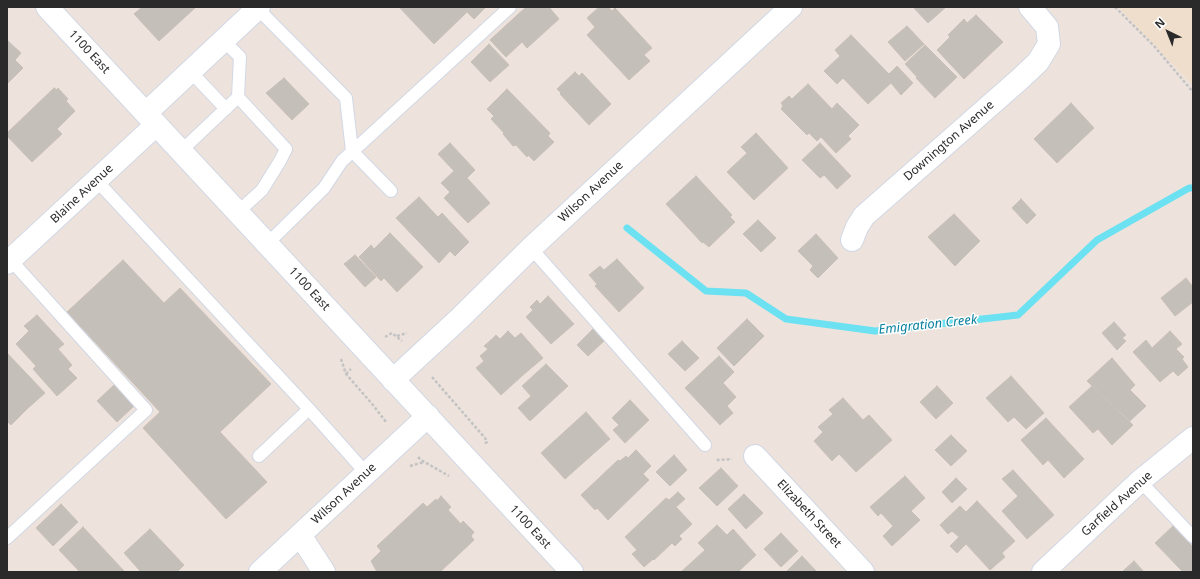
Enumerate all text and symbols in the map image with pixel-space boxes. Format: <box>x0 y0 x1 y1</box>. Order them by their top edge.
north arrow <box>1148 12 1188 52</box>
text: N <box>1151 14 1168 31</box>
street label: 1100 East <box>65 27 113 77</box>
street label: Downington Avenue <box>901 98 997 184</box>
street label: Wilson Avenue <box>556 158 626 226</box>
street label: Blaine Avenue <box>48 161 116 227</box>
street label: 1100 East <box>285 264 333 314</box>
water label: Emigration Creek <box>878 312 978 338</box>
street label: Wilson Avenue <box>309 460 379 528</box>
street label: Garfield Avenue <box>1079 468 1155 540</box>
street label: Elizabeth Street <box>774 477 844 551</box>
street label: 1100 East <box>506 502 554 552</box>

